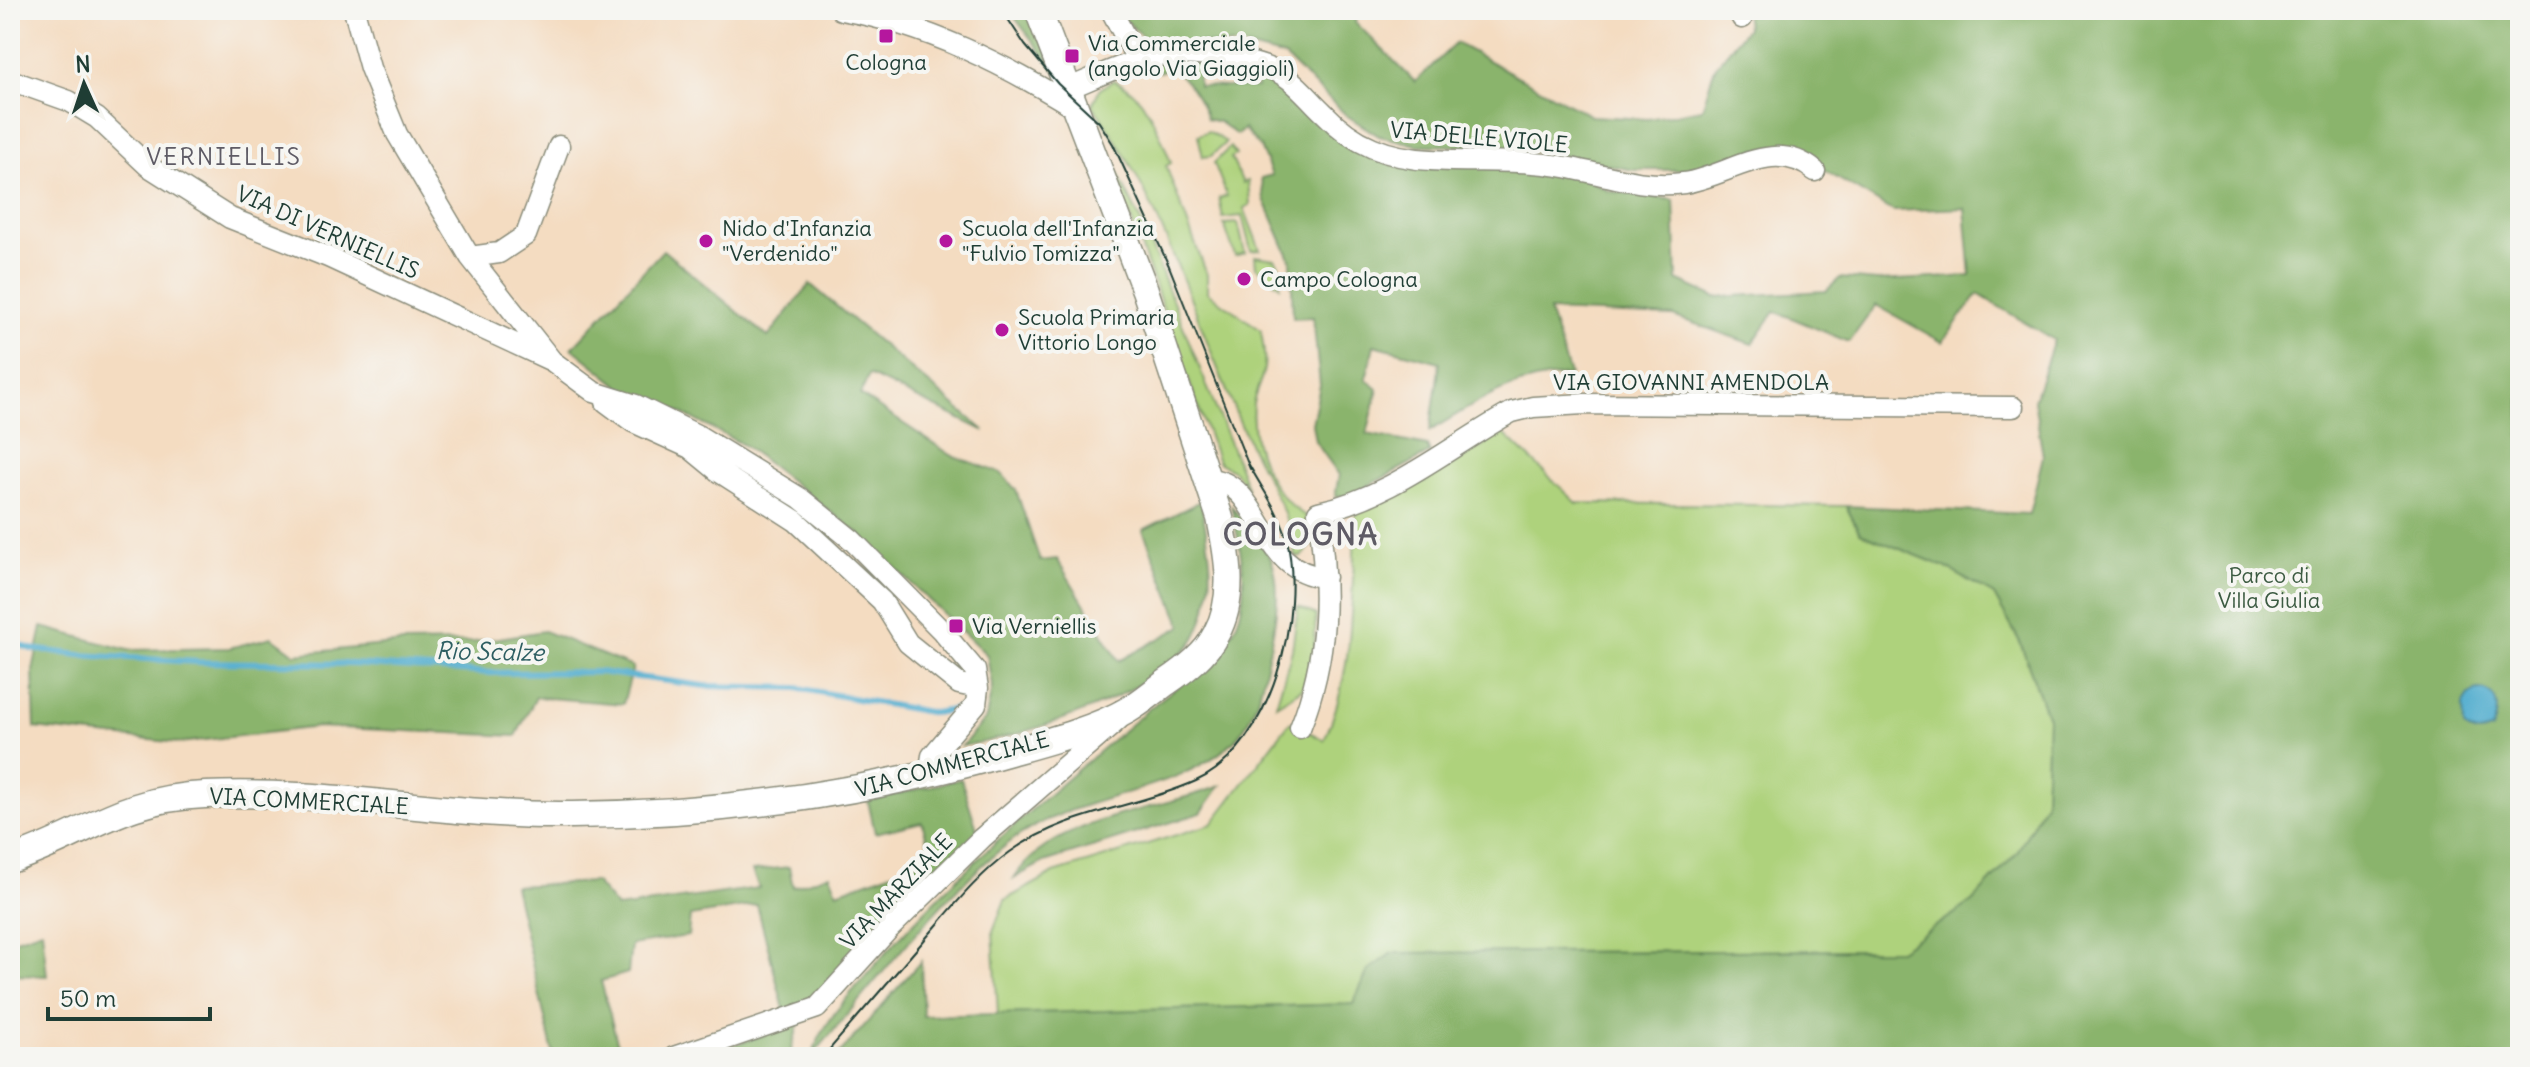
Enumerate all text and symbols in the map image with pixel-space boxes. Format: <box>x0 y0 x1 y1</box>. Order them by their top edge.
marker: Cologna <box>877 27 895 45</box>
place label: Via Commerciale (angolo Via Giaggioli) <box>1088 29 1294 82</box>
north arrow <box>44 44 124 124</box>
marker: Via Commerciale (angolo Via Giaggioli) <box>1063 47 1081 65</box>
place label: Cologna <box>845 48 927 76</box>
text: N <box>75 50 91 78</box>
street label: VIA DELLE VIOLE <box>1389 115 1569 159</box>
district label: VERNIELLIS <box>146 141 302 171</box>
street label: VIA DI VERNIELLIS <box>232 179 424 285</box>
place label: Nido d'Infanzia "Verdenido" <box>722 214 872 267</box>
place label: Scuola dell'Infanzia "Fulvio Tomizza" <box>962 214 1154 267</box>
marker: Nido d'Infanzia "Verdenido" <box>697 232 715 250</box>
marker: Scuola dell'Infanzia "Fulvio Tomizza" <box>937 232 955 250</box>
place label: Campo Cologna <box>1260 265 1418 293</box>
marker: Campo Cologna <box>1235 270 1253 288</box>
place label: Scuola Primaria Vittorio Longo <box>1018 303 1175 356</box>
marker: Scuola Primaria Vittorio Longo <box>993 321 1011 339</box>
street label: VIA GIOVANNI AMENDOLA <box>1553 368 1829 396</box>
district label: COLOGNA <box>1223 515 1379 553</box>
park label: Parco di Villa Giulia <box>2218 561 2320 614</box>
place label: Via Verniellis <box>972 612 1097 640</box>
marker: Via Verniellis <box>947 617 965 635</box>
water label: Rio Scalze <box>436 635 546 667</box>
street label: VIA COMMERCIALE <box>852 725 1052 803</box>
street label: VIA COMMERCIALE <box>209 782 409 820</box>
street label: VIA MARZIALE <box>834 827 958 955</box>
scale bar <box>48 971 210 1021</box>
text: 50 m <box>60 983 116 1013</box>

